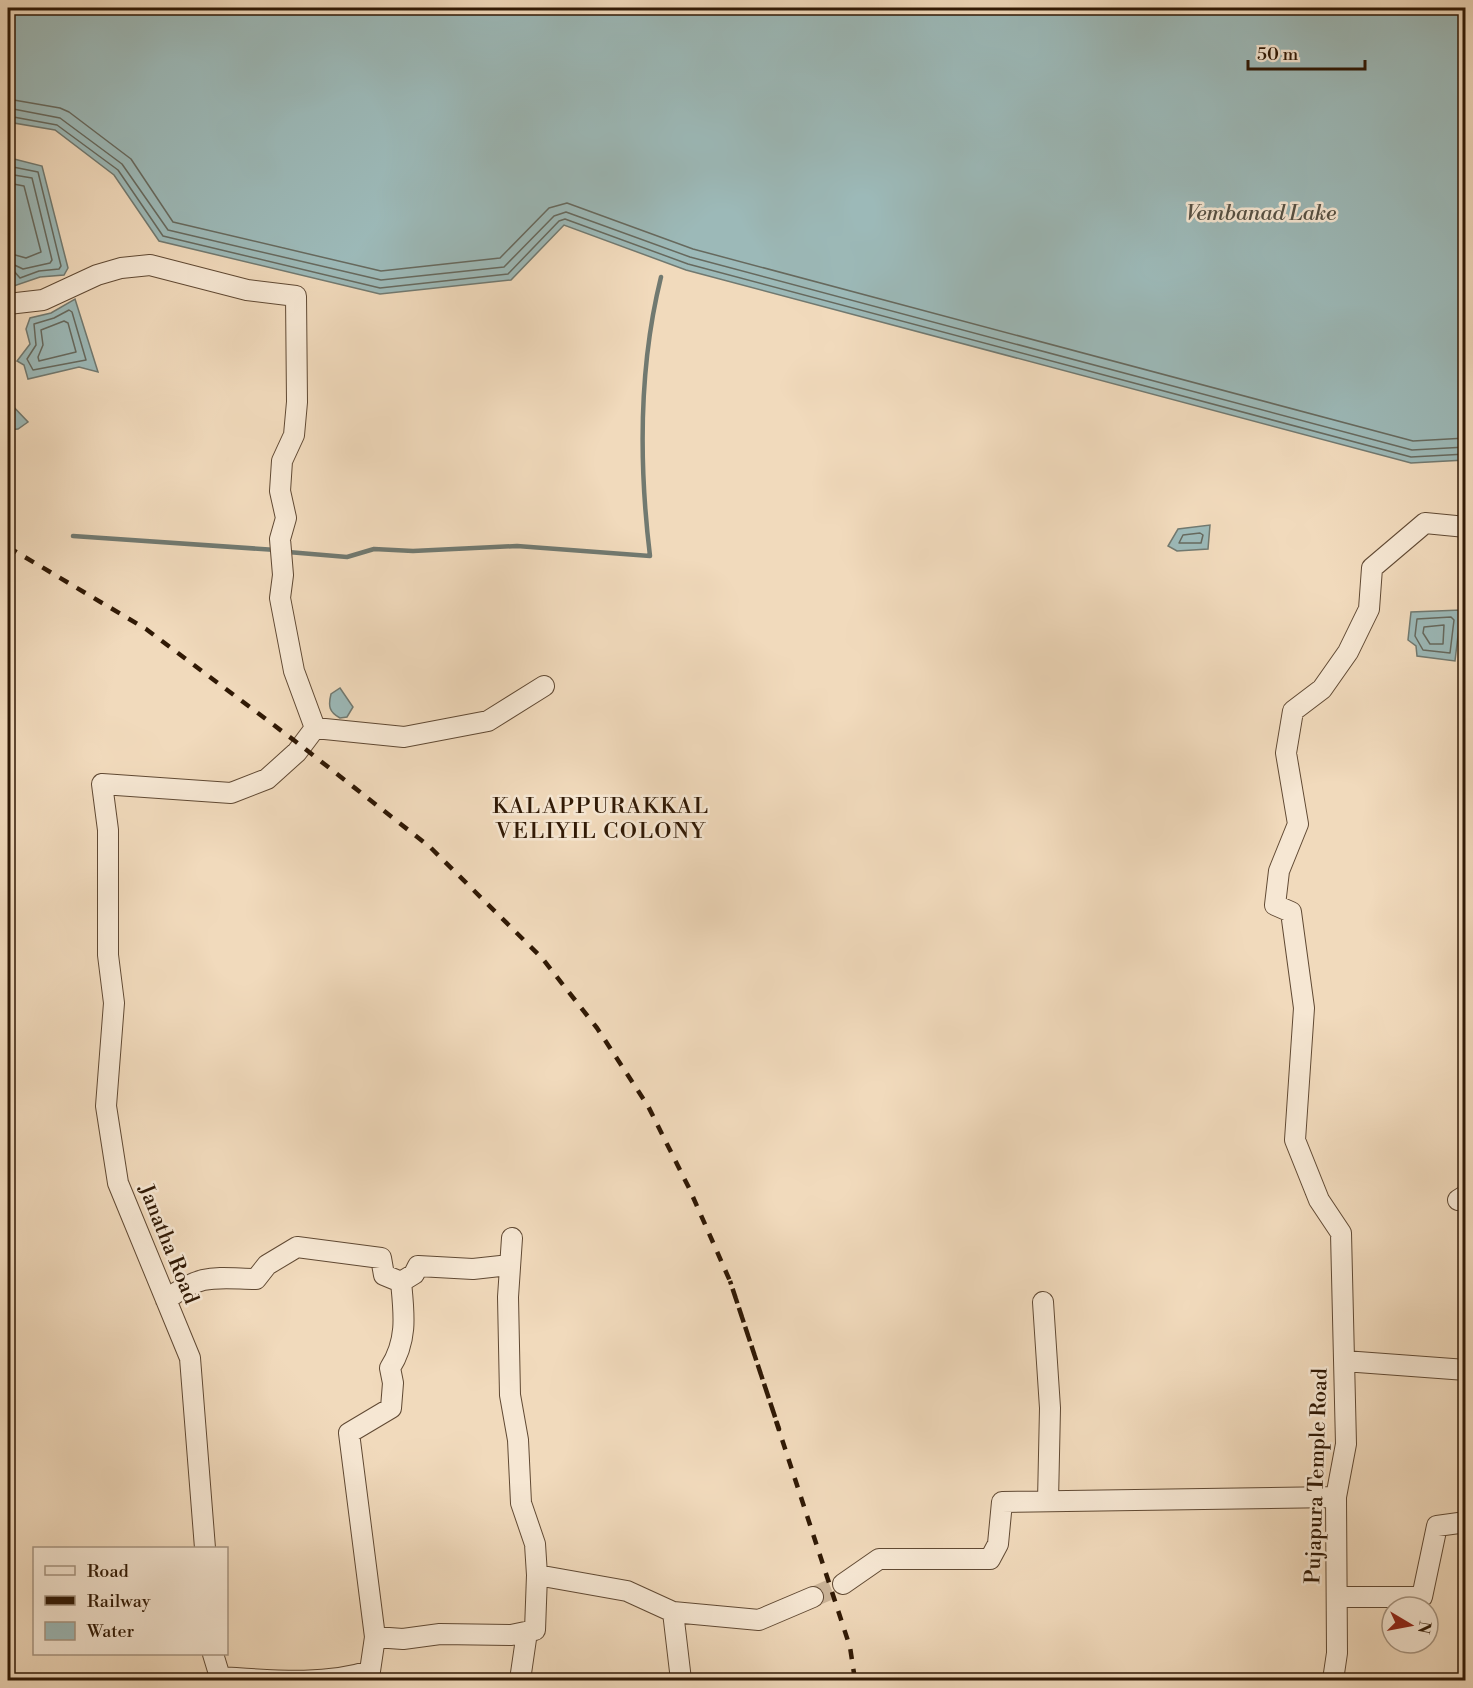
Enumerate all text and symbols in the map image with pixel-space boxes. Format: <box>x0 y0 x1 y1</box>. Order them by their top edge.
scale bar <box>1248 33 1365 71</box>
text: 50 m <box>1257 43 1299 66</box>
water label: Vembanad Lake <box>1186 200 1336 227</box>
district label: KALAPPURAKKAL VELIYIL COLONY <box>492 793 710 845</box>
street label: Janatha Road <box>132 1180 204 1308</box>
street label: Pujapura Temple Road <box>1300 1368 1334 1584</box>
legend <box>33 1547 228 1655</box>
text: Road <box>87 1560 130 1583</box>
text: Railway <box>87 1590 151 1613</box>
north arrow <box>1380 1595 1440 1655</box>
text: N <box>1413 1619 1435 1636</box>
text: Water <box>86 1620 135 1643</box>

